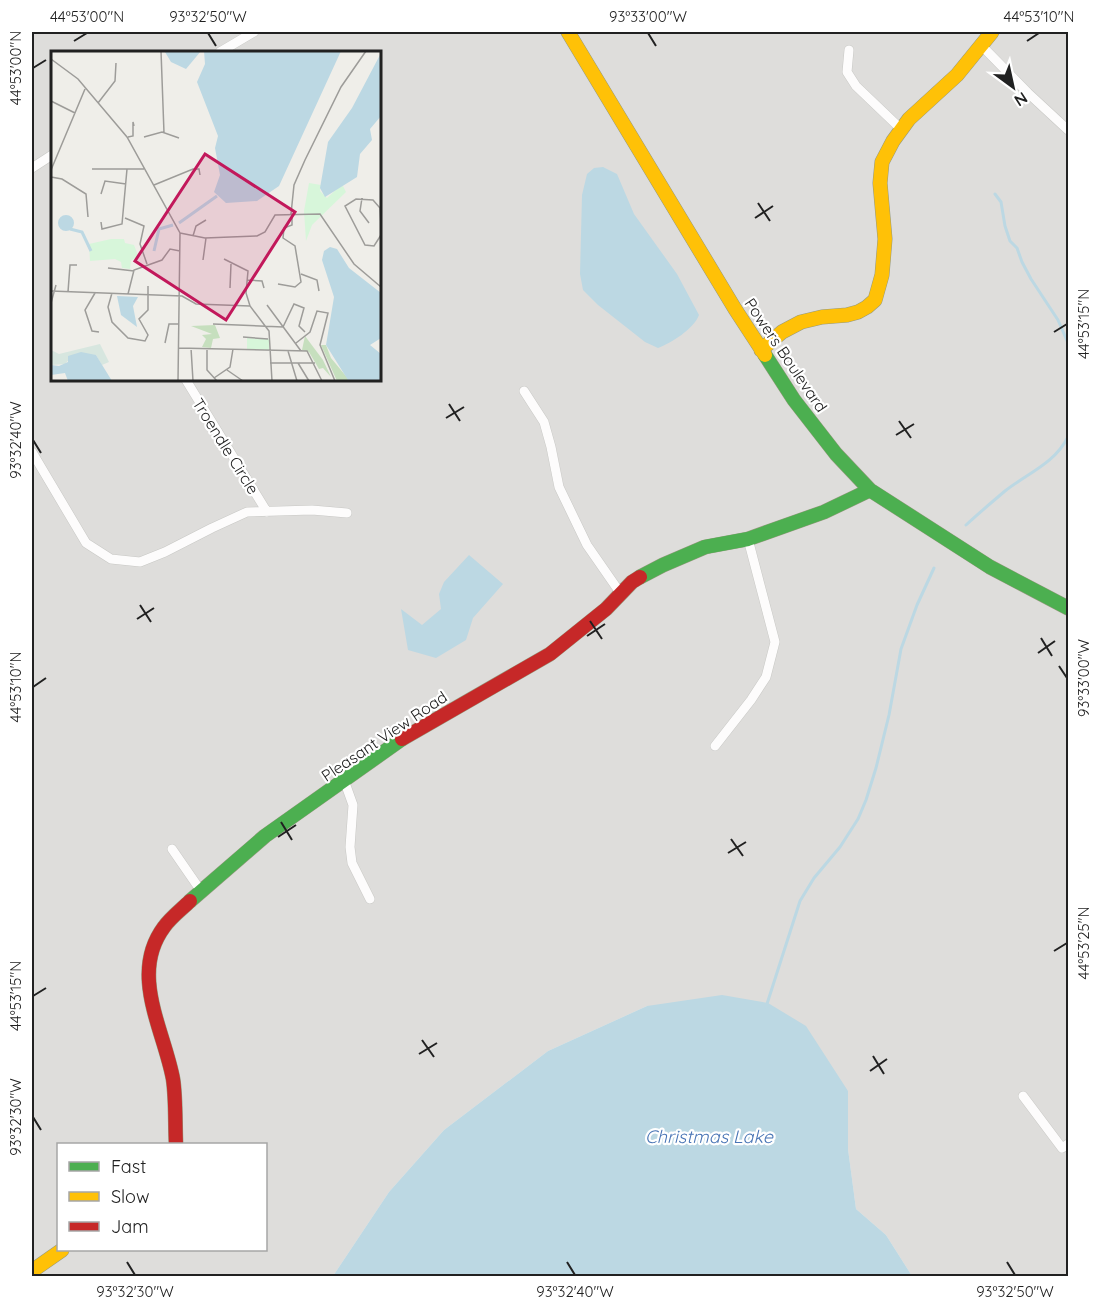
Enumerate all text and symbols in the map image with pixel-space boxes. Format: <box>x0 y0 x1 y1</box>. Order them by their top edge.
text: 44°53'00"N <box>50 7 124 26</box>
text: 93°32'50"W <box>169 7 247 26</box>
text: 93°33'00"W <box>609 7 687 26</box>
text: 44°53'10"N <box>1004 7 1074 26</box>
text: 44°53'00"N <box>6 31 25 105</box>
inset map <box>51 51 381 381</box>
north arrow <box>983 57 1043 117</box>
text: N <box>1011 88 1032 111</box>
text: 44°53'15"N <box>1074 289 1093 359</box>
street label: Powers Boulevard <box>740 294 832 416</box>
street label: Troendle Circle <box>188 394 264 498</box>
text: 93°32'40"W <box>6 401 25 479</box>
text: 93°33'00"W <box>1074 639 1093 717</box>
text: 44°53'10"N <box>6 652 25 722</box>
street label: Pleasant View Road <box>317 686 451 786</box>
text: 44°53'25"N <box>1074 907 1093 979</box>
text: 44°53'15"N <box>6 961 25 1031</box>
text: 93°32'30"W <box>6 1078 25 1156</box>
water label: Christmas Lake <box>645 1125 774 1148</box>
legend <box>57 1143 267 1251</box>
text: Fast <box>111 1155 146 1178</box>
text: Slow <box>111 1185 149 1208</box>
text: Jam <box>111 1215 149 1238</box>
text: 93°32'30"W <box>96 1282 174 1301</box>
text: 93°32'40"W <box>536 1282 614 1301</box>
text: 93°32'50"W <box>976 1282 1054 1301</box>

